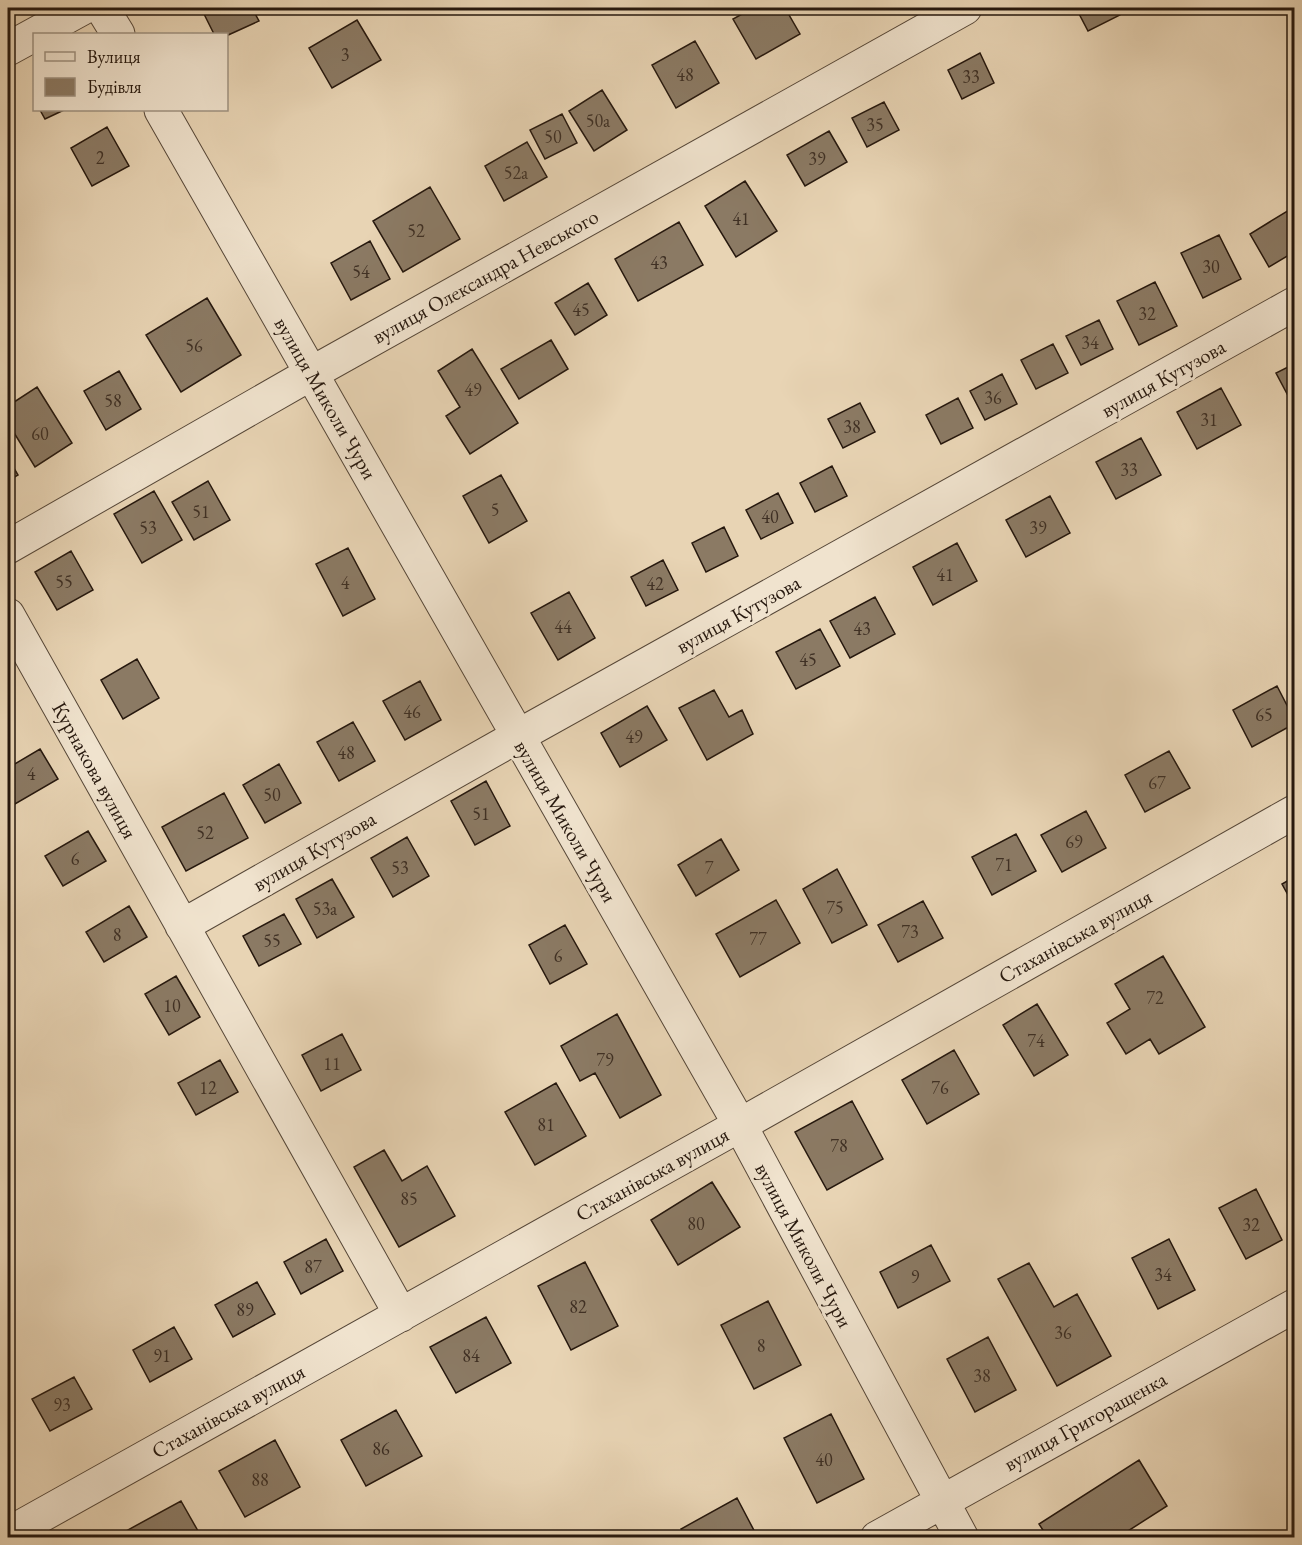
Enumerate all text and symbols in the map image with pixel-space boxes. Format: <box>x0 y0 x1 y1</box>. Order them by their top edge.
legend <box>33 33 228 111</box>
house number: 3 <box>341 43 349 66</box>
text: Вулиця <box>87 45 140 68</box>
house number: 48 <box>676 63 694 86</box>
house number: 33 <box>962 65 980 88</box>
text: Будівля <box>87 75 142 98</box>
house number: 50а <box>586 109 611 132</box>
house number: 35 <box>866 113 884 136</box>
house number: 50 <box>544 125 562 148</box>
house number: 2 <box>96 146 105 169</box>
house number: 39 <box>808 147 826 170</box>
house number: 52а <box>504 161 529 184</box>
street label: вулиця Олександра Невського <box>367 202 603 350</box>
house number: 41 <box>732 207 750 230</box>
house number: 52 <box>407 219 425 242</box>
house number: 43 <box>650 251 668 274</box>
house number: 30 <box>1202 255 1220 278</box>
house number: 54 <box>352 260 370 283</box>
house number: 45 <box>572 298 590 321</box>
house number: 32 <box>1138 302 1156 325</box>
street label: вулиця Миколи Чури <box>269 312 383 484</box>
house number: 34 <box>1081 331 1099 354</box>
street label: вулиця Кутузова <box>1096 332 1231 423</box>
house number: 56 <box>185 334 203 357</box>
house number: 49 <box>464 378 482 401</box>
house number: 36 <box>984 386 1002 409</box>
house number: 58 <box>104 389 122 412</box>
house number: 31 <box>1200 408 1218 431</box>
house number: 38 <box>843 415 861 438</box>
house number: 60 <box>31 422 49 445</box>
house number: 33 <box>1120 458 1138 481</box>
house number: 5 <box>491 498 499 521</box>
house number: 51 <box>192 500 210 523</box>
house number: 40 <box>761 505 779 528</box>
house number: 53 <box>139 516 157 539</box>
house number: 39 <box>1029 516 1047 539</box>
house number: 41 <box>936 563 954 586</box>
street label: вулиця Кутузова <box>671 568 806 659</box>
house number: 55 <box>55 570 73 593</box>
house number: 4 <box>341 571 350 594</box>
house number: 42 <box>646 572 664 595</box>
house number: 44 <box>554 615 572 638</box>
house number: 43 <box>853 617 871 640</box>
house number: 45 <box>799 648 817 671</box>
street label: Курнакова вулиця <box>46 697 144 843</box>
house number: 46 <box>403 700 421 723</box>
house number: 65 <box>1255 703 1273 726</box>
house number: 49 <box>625 725 643 748</box>
street label: вулиця Миколи Чури <box>509 735 623 907</box>
house number: 48 <box>337 741 355 764</box>
house number: 4 <box>27 762 36 785</box>
house number: 67 <box>1148 771 1166 794</box>
house number: 50 <box>263 783 281 806</box>
house number: 51 <box>472 802 490 825</box>
street label: вулиця Кутузова <box>247 804 381 897</box>
house number: 52 <box>196 821 214 844</box>
house number: 69 <box>1065 830 1083 853</box>
house number: 6 <box>71 847 80 870</box>
house number: 71 <box>995 853 1013 876</box>
house number: 53 <box>391 856 409 879</box>
house number: 7 <box>705 856 714 879</box>
street label: Стаханівська вулиця <box>994 883 1156 989</box>
house number: 75 <box>826 896 844 919</box>
house number: 53а <box>313 897 338 920</box>
house number: 73 <box>901 920 919 943</box>
house number: 8 <box>113 923 121 946</box>
house number: 77 <box>749 927 767 950</box>
house number: 55 <box>263 929 281 952</box>
house number: 6 <box>554 944 563 967</box>
house number: 72 <box>1146 986 1164 1009</box>
house number: 10 <box>163 994 181 1017</box>
house number: 74 <box>1027 1029 1045 1052</box>
house number: 79 <box>596 1048 614 1071</box>
house number: 11 <box>323 1052 341 1075</box>
house number: 12 <box>199 1076 217 1099</box>
house number: 76 <box>931 1076 949 1099</box>
house number: 81 <box>537 1113 555 1136</box>
street label: Стаханівська вулиця <box>571 1121 733 1227</box>
house number: 78 <box>830 1134 848 1157</box>
street label: вулиця Миколи Чури <box>749 1158 859 1332</box>
house number: 85 <box>400 1187 418 1210</box>
house number: 80 <box>687 1212 705 1235</box>
house number: 32 <box>1242 1213 1260 1236</box>
house number: 87 <box>304 1255 322 1278</box>
house number: 34 <box>1154 1263 1172 1286</box>
house number: 9 <box>911 1265 920 1288</box>
house number: 82 <box>569 1295 587 1318</box>
house number: 89 <box>236 1298 254 1321</box>
house number: 36 <box>1054 1321 1072 1344</box>
house number: 8 <box>757 1334 765 1357</box>
house number: 91 <box>153 1344 171 1367</box>
house number: 84 <box>462 1344 480 1367</box>
street label: Стаханівська вулиця <box>147 1358 309 1464</box>
house number: 38 <box>973 1364 991 1387</box>
street label: вулиця Григоращенка <box>999 1365 1172 1477</box>
house number: 93 <box>53 1393 71 1416</box>
house number: 86 <box>372 1437 390 1460</box>
house number: 40 <box>815 1448 833 1471</box>
house number: 88 <box>251 1468 269 1491</box>

